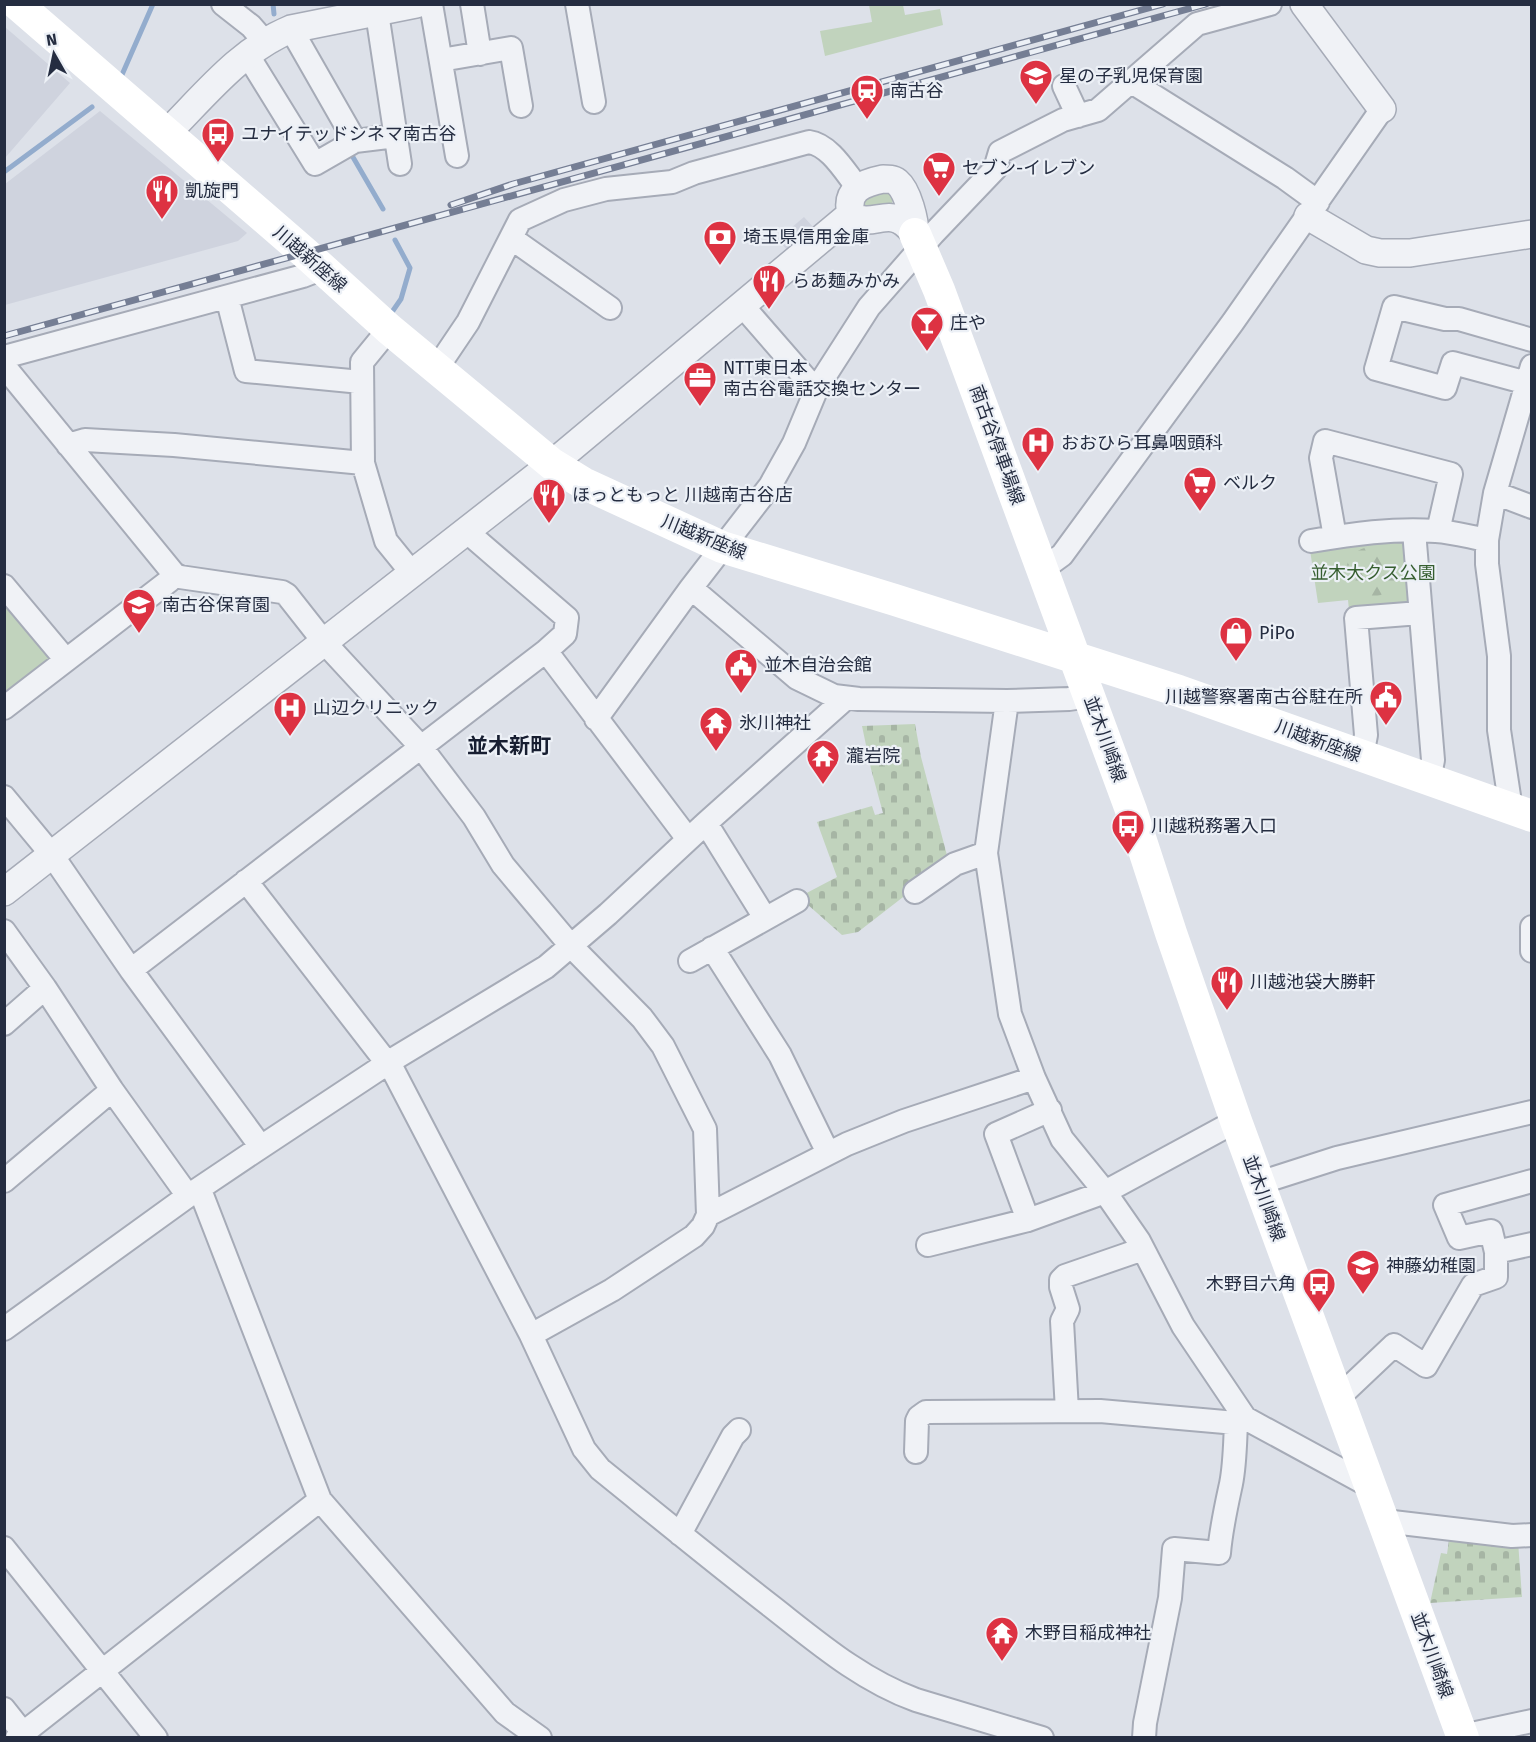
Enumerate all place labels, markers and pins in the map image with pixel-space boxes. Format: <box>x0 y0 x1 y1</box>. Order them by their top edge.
school or university icon: 星の子乳児保育園 <box>1018 58 1054 105</box>
place label: 星の子乳児保育園 <box>1059 65 1203 87</box>
station icon: 南古谷 <box>849 73 885 120</box>
place label: 南古谷 <box>890 80 944 102</box>
bus stop icon: ユナイテッドシネマ南古谷 <box>200 116 236 163</box>
place label: ユナイテッドシネマ南古谷 <box>241 123 457 145</box>
supermarket icon: セブン-イレブン <box>921 150 957 197</box>
place label: セブン-イレブン <box>962 157 1095 179</box>
restaurant icon: 凱旋門 <box>144 173 180 220</box>
place label: 凱旋門 <box>185 180 239 202</box>
bank icon: 埼玉県信用金庫 <box>702 219 738 266</box>
place label: 埼玉県信用金庫 <box>743 226 869 248</box>
restaurant icon: らあ麺みかみ <box>751 263 787 310</box>
place label: らあ麺みかみ <box>792 270 900 292</box>
bar icon: 庄や <box>909 305 945 352</box>
place label: 庄や <box>950 312 986 334</box>
place label: NTT東日本 南古谷電話交換センター <box>723 357 921 400</box>
office icon: NTT東日本 南古谷電話交換センター <box>682 360 718 407</box>
hospital icon: おおひら耳鼻咽頭科 <box>1020 425 1056 472</box>
place label: おおひら耳鼻咽頭科 <box>1061 432 1223 454</box>
supermarket icon: ベルク <box>1182 465 1218 512</box>
place label: ベルク <box>1223 472 1277 494</box>
restaurant icon: ほっともっと 川越南古谷店 <box>531 477 567 524</box>
place label: ほっともっと 川越南古谷店 <box>572 484 793 506</box>
school or university icon: 南古谷保育園 <box>121 587 157 634</box>
place label: 南古谷保育園 <box>162 594 270 616</box>
shop icon: PiPo <box>1218 615 1254 662</box>
place label: PiPo <box>1259 622 1295 644</box>
public building icon: 並木自治会館 <box>723 647 759 694</box>
place label: 並木自治会館 <box>764 654 872 676</box>
public building icon: 川越警察署南古谷駐在所 <box>1368 679 1404 726</box>
place label: 川越警察署南古谷駐在所 <box>1165 686 1363 708</box>
hospital icon: 山辺クリニック <box>272 690 308 737</box>
place label: 山辺クリニック <box>313 697 439 719</box>
temple icon: 氷川神社 <box>698 705 734 752</box>
place label: 氷川神社 <box>739 712 811 734</box>
temple icon: 瀧岩院 <box>805 738 841 785</box>
place label: 瀧岩院 <box>846 745 900 767</box>
bus stop icon: 川越税務署入口 <box>1110 808 1146 855</box>
place label: 川越税務署入口 <box>1151 815 1277 837</box>
restaurant icon: 川越池袋大勝軒 <box>1209 964 1245 1011</box>
place label: 川越池袋大勝軒 <box>1250 971 1376 993</box>
school or university icon: 神藤幼稚園 <box>1345 1248 1381 1295</box>
place label: 神藤幼稚園 <box>1386 1255 1476 1277</box>
bus stop icon: 木野目六角 <box>1301 1266 1337 1313</box>
place label: 木野目六角 <box>1206 1273 1296 1295</box>
temple icon: 木野目稲成神社 <box>984 1615 1020 1662</box>
place label: 木野目稲成神社 <box>1025 1622 1151 1644</box>

